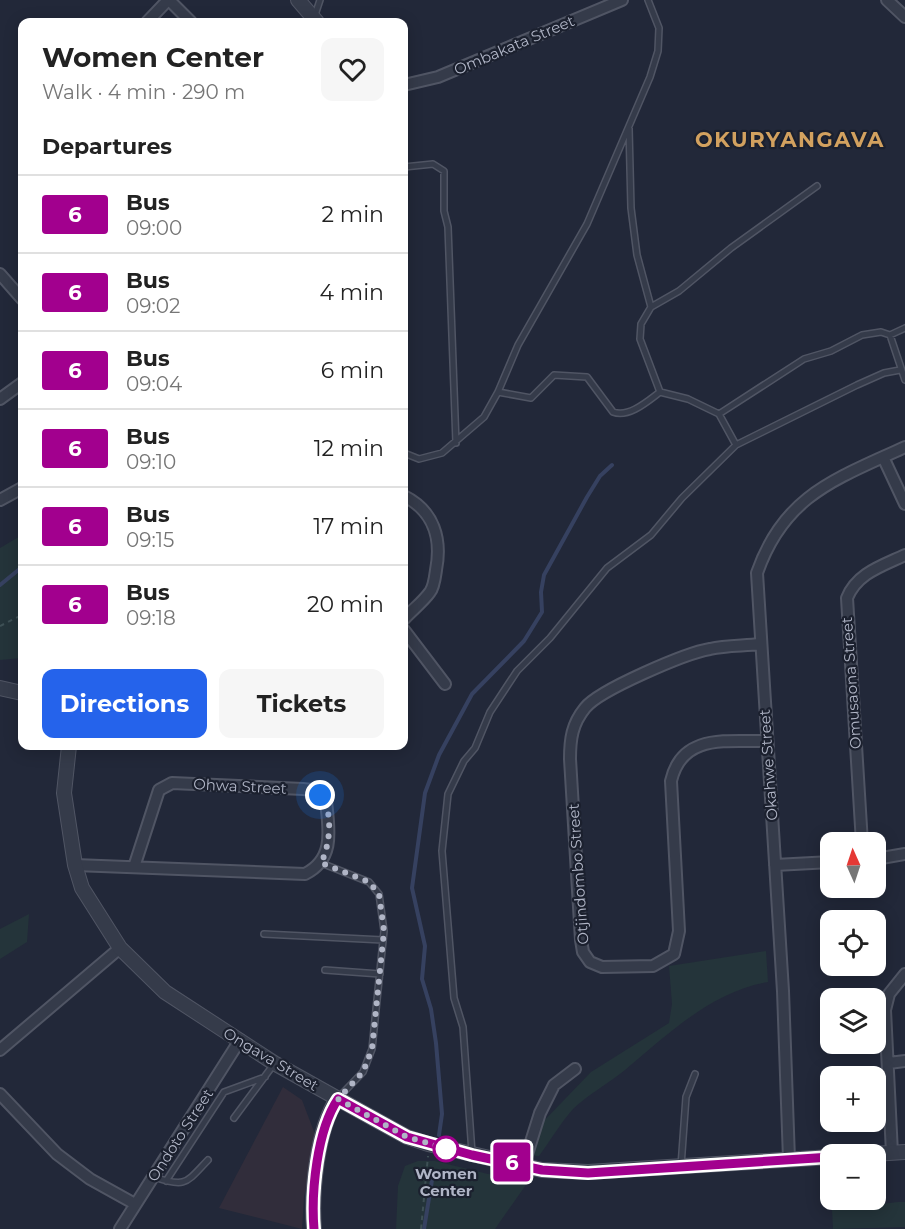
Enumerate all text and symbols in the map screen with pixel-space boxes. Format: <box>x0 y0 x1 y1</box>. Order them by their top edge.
street label: Ombakata Street <box>451 11 577 79</box>
button: heart <box>321 38 384 101</box>
text: Women Center <box>42 40 264 74</box>
text: Walk · 4 min · 290 m <box>42 80 245 104</box>
district label: OKURYANGAVA <box>695 127 885 152</box>
text: Departures <box>42 133 172 160</box>
text: Bus <box>126 189 170 216</box>
text: 2 min <box>322 201 384 228</box>
text: 6 <box>68 202 82 227</box>
text: 09:00 <box>126 216 182 240</box>
text: Bus <box>126 267 170 294</box>
text: 4 min <box>320 279 384 306</box>
text: 6 <box>68 280 82 305</box>
text: 09:02 <box>126 294 180 318</box>
text: Bus <box>126 345 170 372</box>
text: 6 min <box>321 357 384 384</box>
text: 6 <box>68 358 82 383</box>
text: 09:04 <box>126 372 182 396</box>
text: Bus <box>126 423 170 450</box>
text: 12 min <box>314 435 384 462</box>
text: 6 <box>68 436 82 461</box>
text: 09:10 <box>126 450 176 474</box>
text: Bus <box>126 501 170 528</box>
text: 17 min <box>313 513 384 540</box>
text: 6 <box>68 514 82 539</box>
text: 09:15 <box>126 528 174 552</box>
text: Bus <box>126 579 170 606</box>
text: 20 min <box>307 591 384 618</box>
text: 6 <box>68 592 82 617</box>
text: 09:18 <box>126 606 176 630</box>
street label: Omusaona Street <box>837 616 865 750</box>
button: Directions <box>42 669 207 738</box>
button: Tickets <box>219 669 384 738</box>
street label: Okahwe Street <box>755 709 781 821</box>
street label: Ohwa Street <box>193 774 287 798</box>
your location <box>305 780 335 810</box>
street label: Otjindombo Street <box>564 803 592 945</box>
north arrow <box>820 832 886 898</box>
map controls <box>820 832 886 1210</box>
button: locate <box>820 910 886 976</box>
button: layers <box>820 988 886 1054</box>
street label: Ongava Street <box>220 1023 322 1095</box>
button: + <box>820 1066 886 1132</box>
street label: Ondoto Street <box>143 1085 217 1185</box>
marker: Women Center <box>433 1136 459 1162</box>
line badge: 6 <box>492 1142 532 1182</box>
button: − <box>820 1144 886 1210</box>
text: 6 <box>505 1150 519 1175</box>
place label: Women Center <box>415 1164 477 1200</box>

